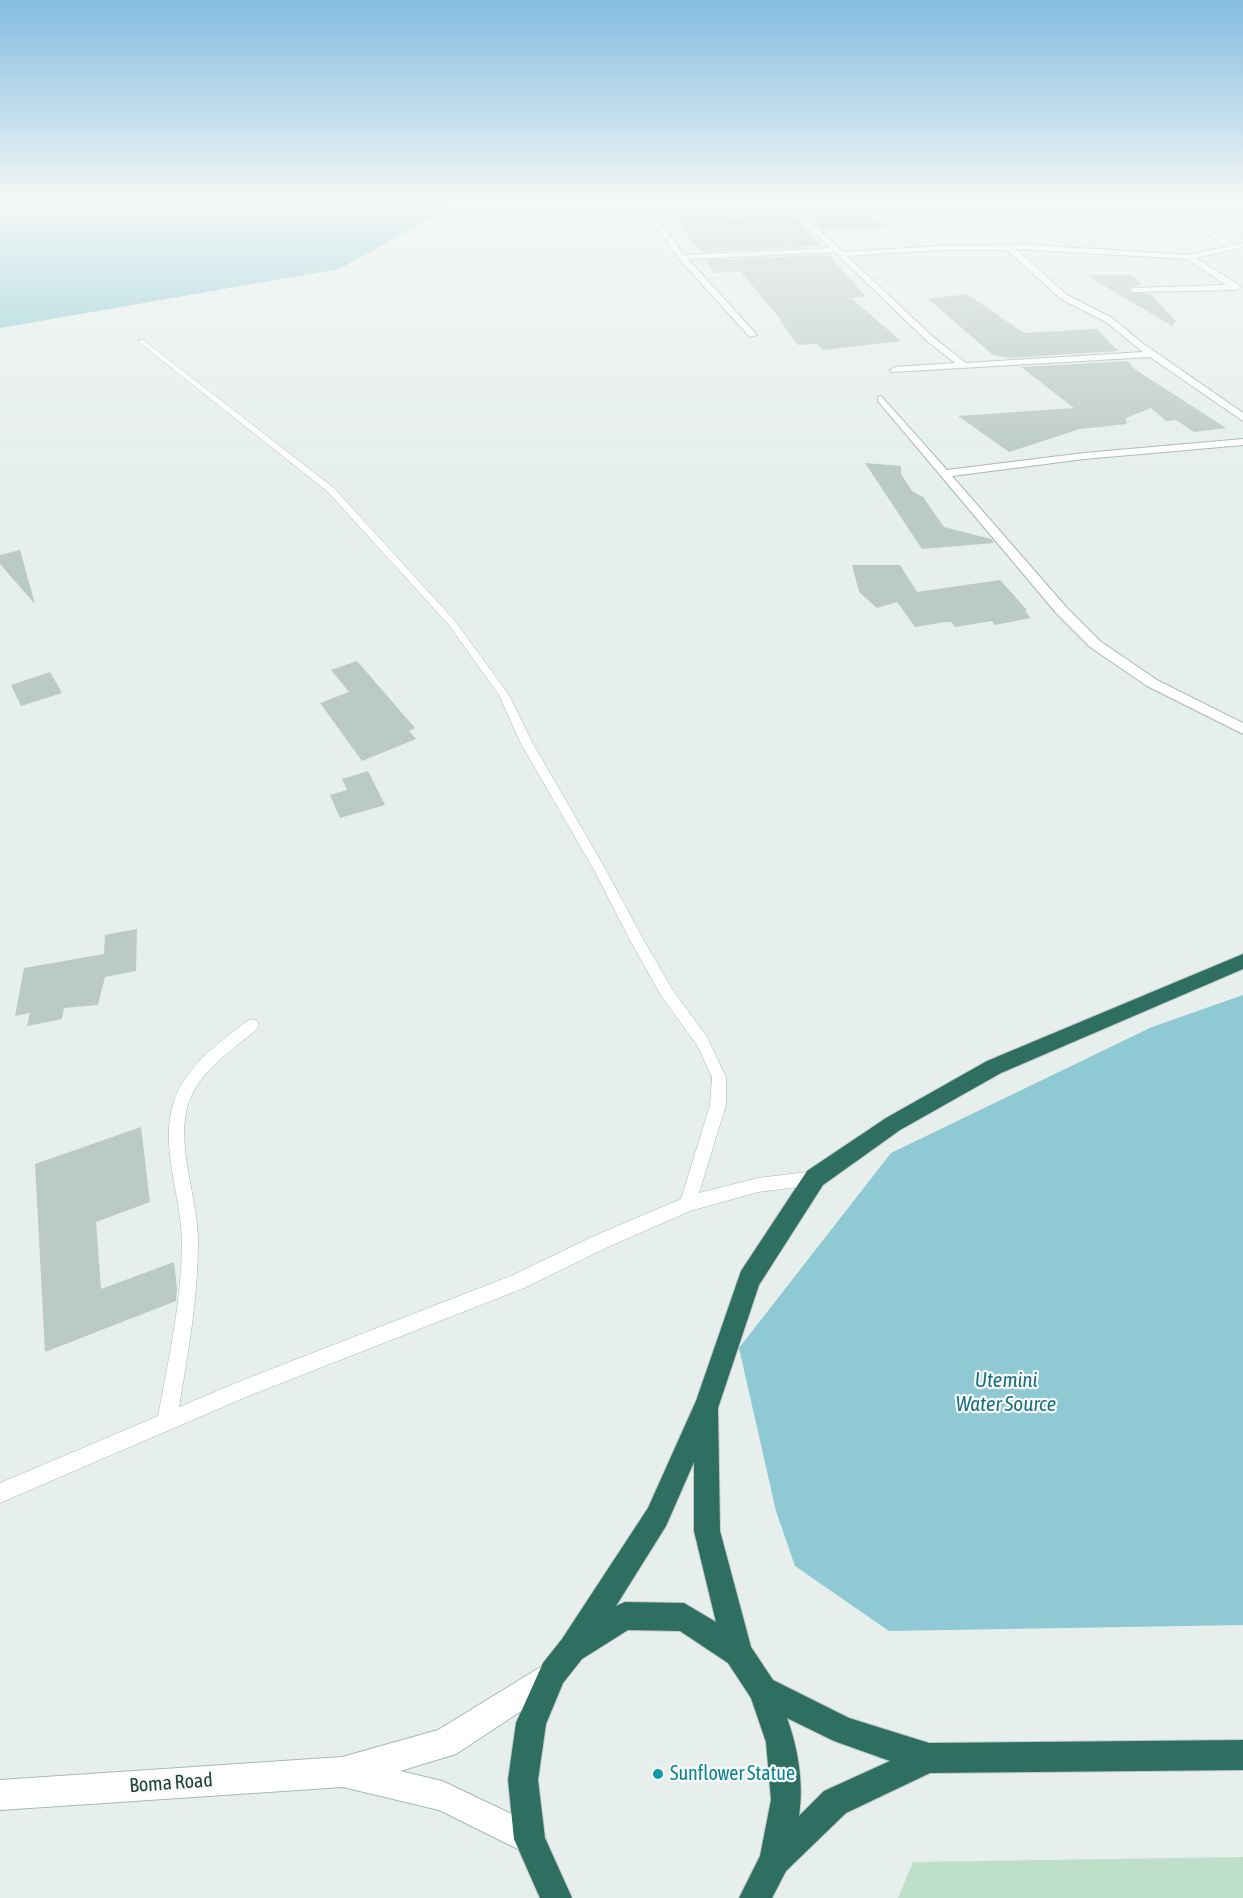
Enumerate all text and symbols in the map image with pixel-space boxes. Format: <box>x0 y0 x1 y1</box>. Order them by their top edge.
water label: Utemini Water Source <box>956 1367 1056 1417</box>
place label: Sunflower Statue <box>670 1762 795 1786</box>
marker: Sunflower Statue <box>651 1767 665 1781</box>
street label: Boma Road <box>129 1768 213 1798</box>

